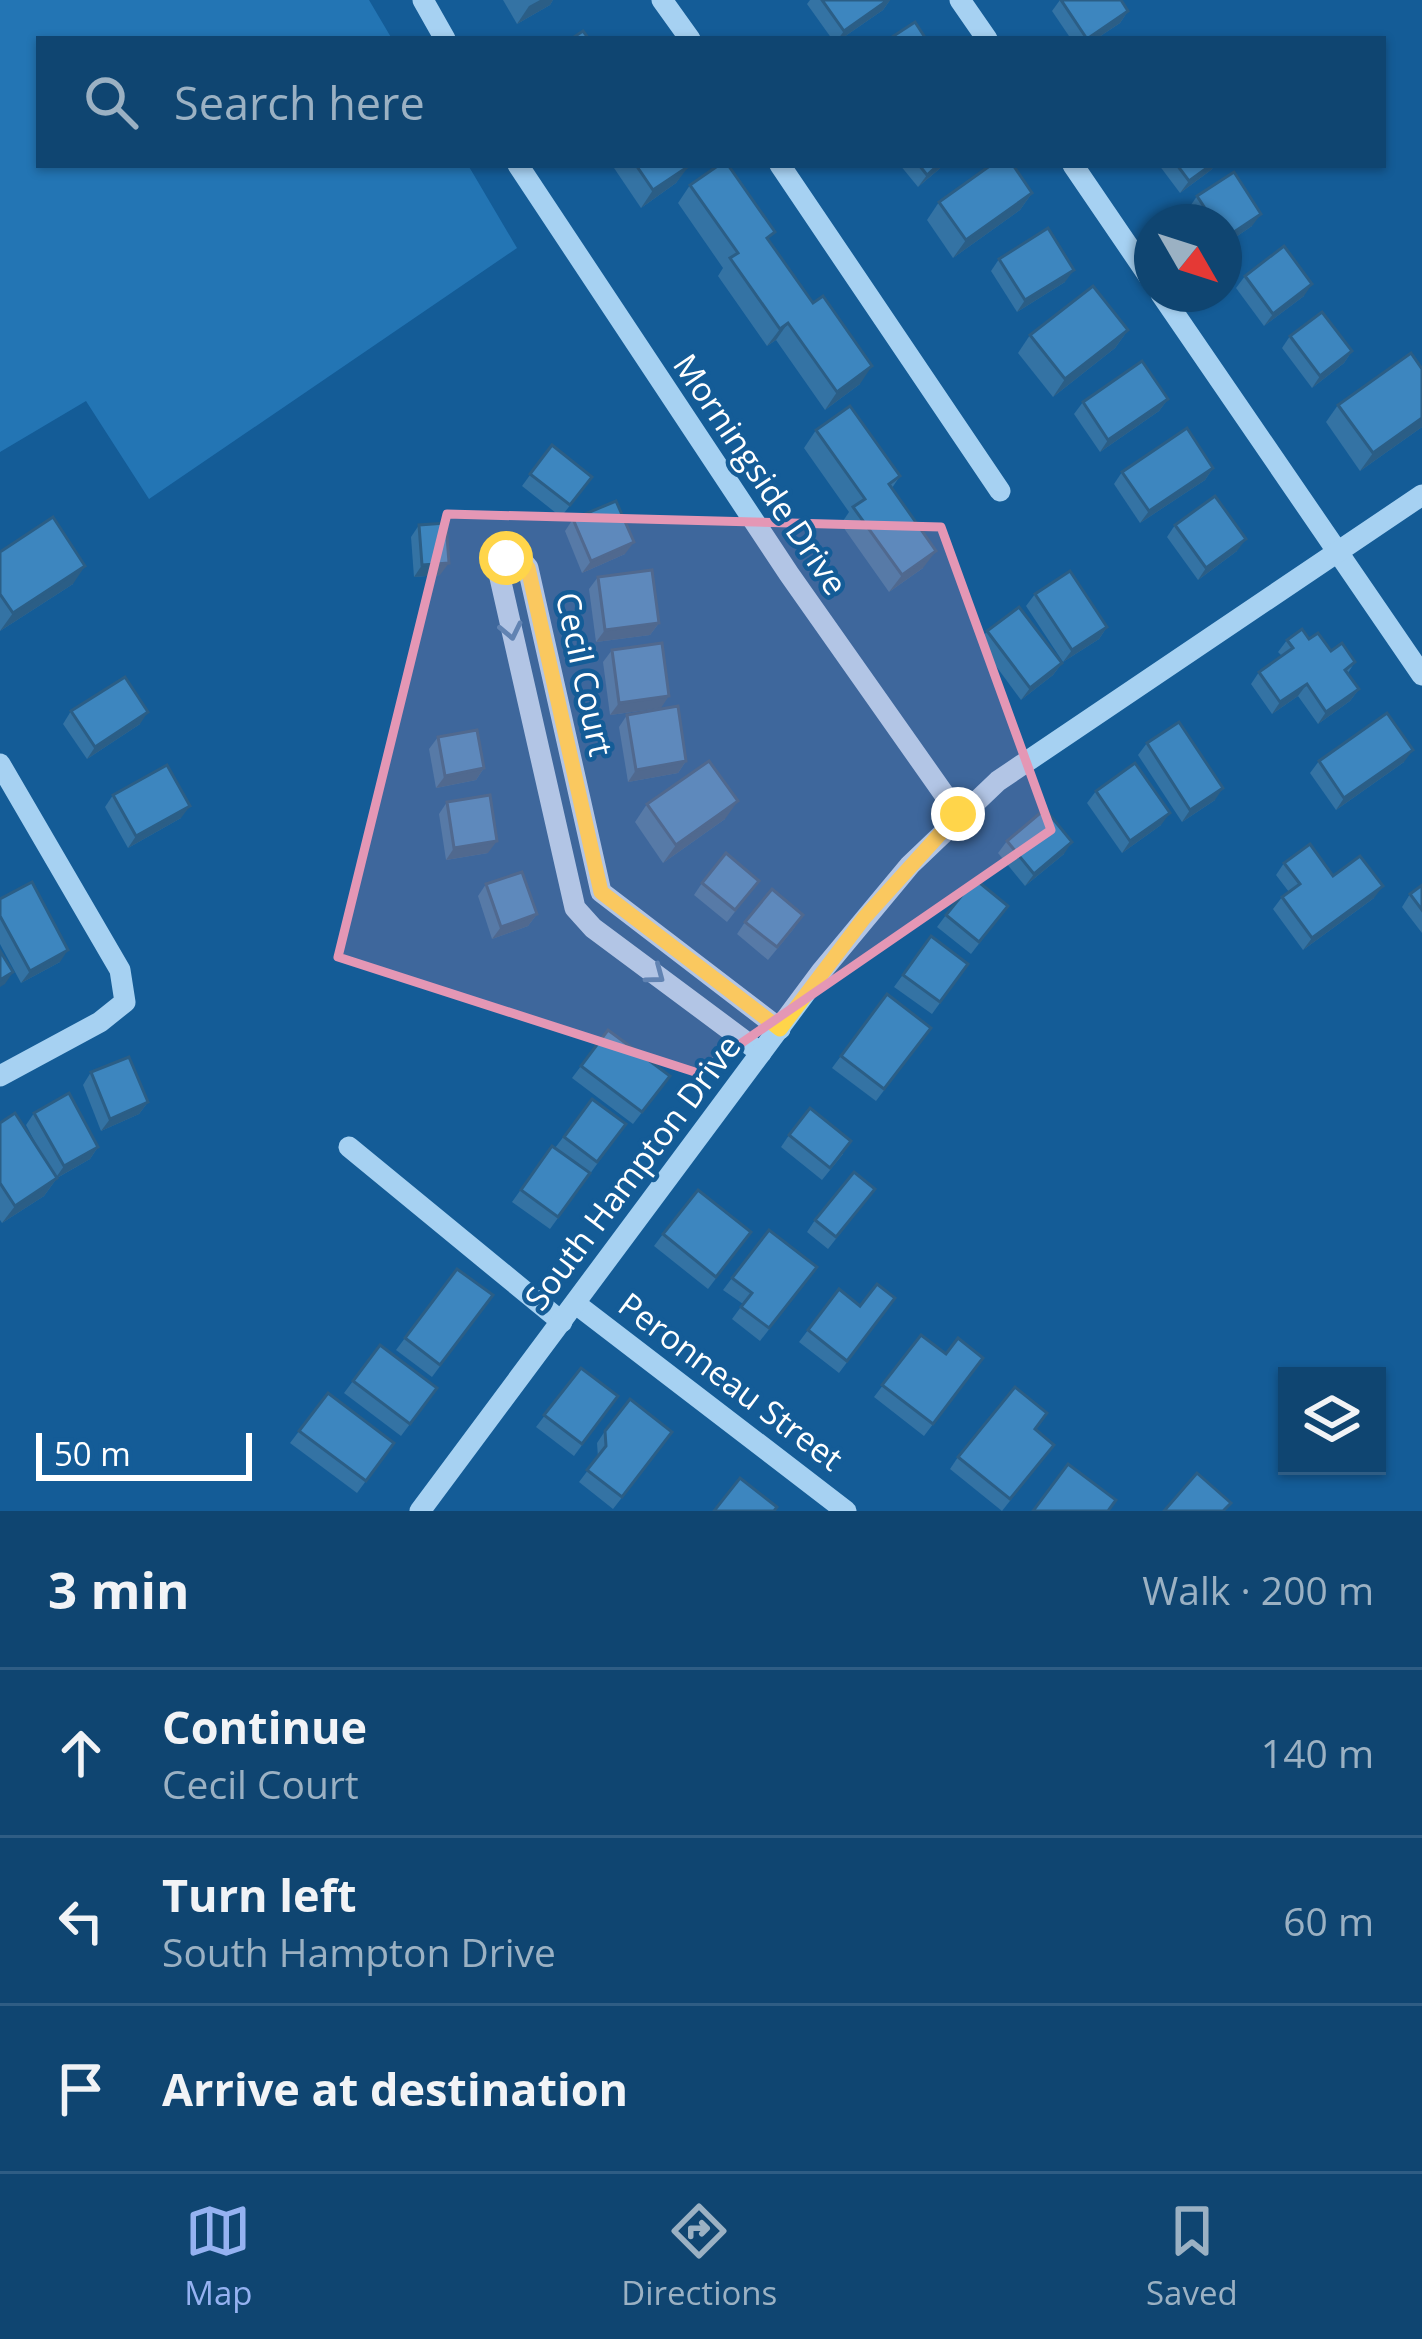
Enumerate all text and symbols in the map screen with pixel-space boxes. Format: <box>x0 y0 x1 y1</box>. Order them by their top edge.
search box <box>36 36 1386 168</box>
icon: search <box>78 69 144 135</box>
text: Search here <box>174 72 425 133</box>
north arrow <box>1134 204 1242 312</box>
street label: Morningside Drive <box>664 345 858 603</box>
route start <box>479 531 533 585</box>
street label: Cecil Court <box>546 588 624 760</box>
one-way arrow <box>498 621 523 641</box>
route end <box>931 787 985 841</box>
one-way arrow <box>643 960 664 982</box>
street label: South Hampton Drive <box>514 1025 750 1319</box>
street label: Peronneau Street <box>610 1282 852 1480</box>
map controls <box>1278 1367 1386 1475</box>
button: layers <box>1278 1367 1386 1475</box>
scale bar <box>36 1427 252 1480</box>
text: 50 m <box>54 1431 131 1476</box>
text: 3 min <box>48 1554 190 1624</box>
text: Walk · 200 m <box>1142 1563 1374 1616</box>
text: Continue <box>162 1696 367 1757</box>
icon: ahead <box>48 1720 114 1786</box>
text: 140 m <box>1261 1726 1374 1779</box>
text: Cecil Court <box>162 1757 359 1810</box>
text: Turn left <box>162 1864 357 1925</box>
icon: left <box>48 1888 114 1954</box>
text: 60 m <box>1283 1894 1374 1947</box>
text: South Hampton Drive <box>162 1925 556 1978</box>
icon: arrive <box>48 2056 114 2122</box>
text: Arrive at destination <box>162 2058 628 2119</box>
tab: Map <box>184 2198 253 2315</box>
tab: Directions <box>621 2198 777 2315</box>
tab: Saved <box>1146 2198 1238 2315</box>

